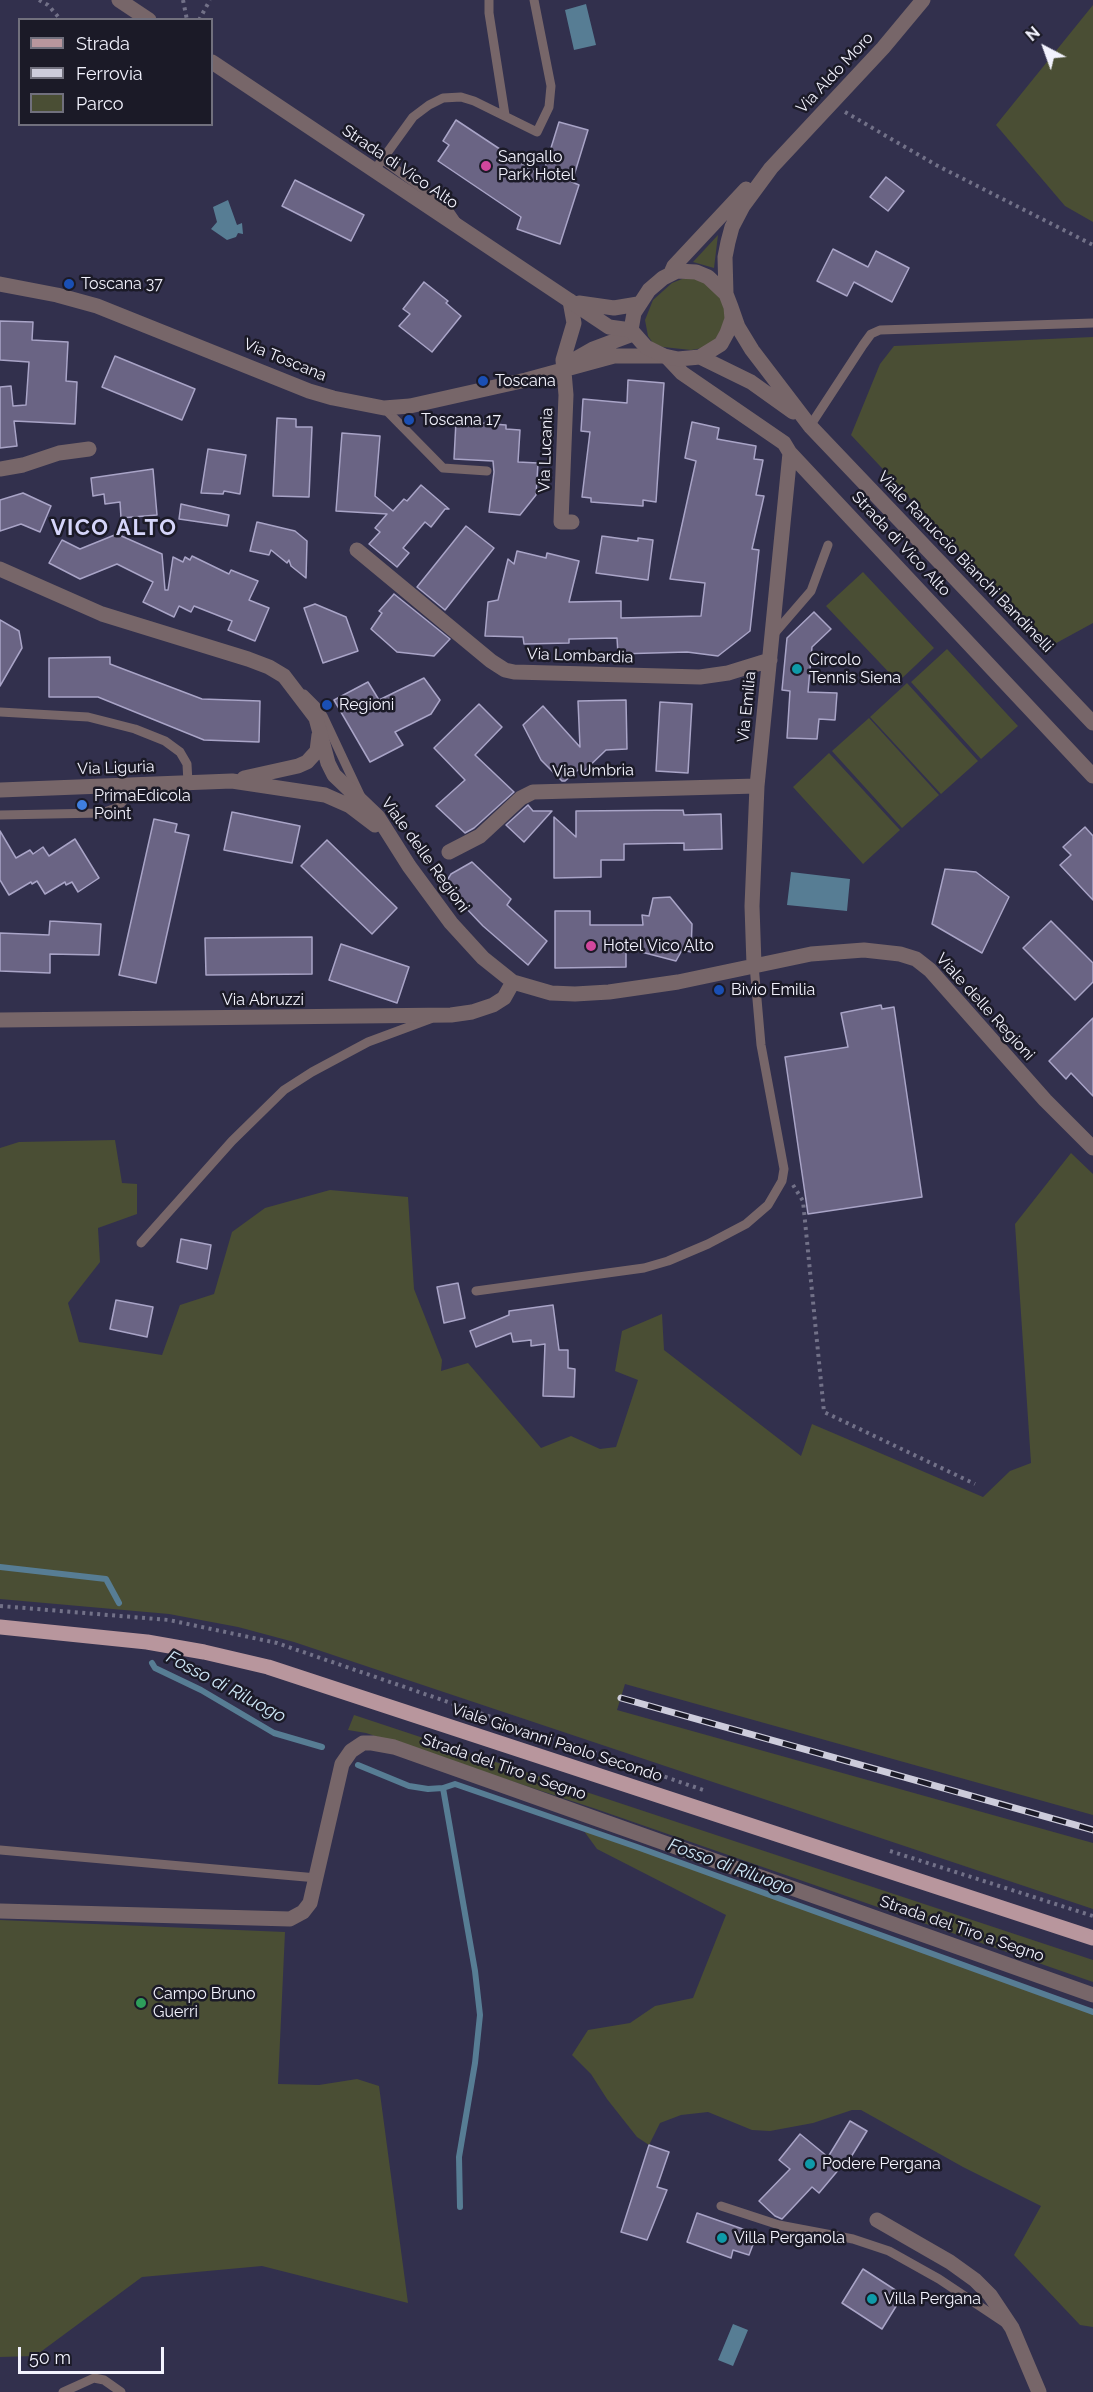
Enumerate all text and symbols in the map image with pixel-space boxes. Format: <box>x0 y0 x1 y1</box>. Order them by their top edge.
legend <box>18 18 213 126</box>
north arrow <box>1015 18 1075 78</box>
text: N <box>1022 23 1044 45</box>
street label: Via Aldo Moro <box>792 28 878 118</box>
text: Strada <box>76 33 130 54</box>
text: Ferrovia <box>76 63 143 84</box>
text: Parco <box>76 93 123 114</box>
street label: Strada di Vico Alto <box>338 121 462 213</box>
place label: Sangallo Park Hotel <box>498 147 575 185</box>
marker: Sangallo Park Hotel <box>479 159 493 173</box>
place label: Toscana 37 <box>81 274 163 294</box>
marker: Toscana 37 <box>62 277 76 291</box>
street label: Via Toscana <box>241 335 329 385</box>
place label: Toscana <box>495 371 556 391</box>
marker: Toscana <box>476 374 490 388</box>
street label: Via Lucania <box>535 407 557 493</box>
place label: Toscana 17 <box>421 410 501 430</box>
marker: Toscana 17 <box>402 413 416 427</box>
street label: Viale Ranuccio Bianchi Bandinelli <box>873 467 1057 657</box>
street label: Strada di Vico Alto <box>848 488 954 600</box>
district label: VICO ALTO <box>51 515 177 541</box>
street label: Via Lombardia <box>526 645 634 667</box>
place label: Circolo Tennis Siena <box>809 650 901 688</box>
marker: Circolo Tennis Siena <box>790 662 804 676</box>
street label: Via Emilia <box>734 670 760 744</box>
place label: Regioni <box>339 695 394 715</box>
marker: Regioni <box>320 698 334 712</box>
street label: Via Liguria <box>77 757 155 779</box>
street label: Via Umbria <box>552 761 634 781</box>
place label: PrimaEdicola Point <box>94 786 191 824</box>
street label: Viale delle Regioni <box>377 794 473 916</box>
marker: PrimaEdicola Point <box>75 798 89 812</box>
place label: Hotel Vico Alto <box>603 936 714 956</box>
marker: Hotel Vico Alto <box>584 939 598 953</box>
street label: Viale delle Regioni <box>932 949 1038 1065</box>
place label: Bivio Emilia <box>731 980 815 1000</box>
marker: Bivio Emilia <box>712 983 726 997</box>
street label: Via Abruzzi <box>222 990 304 1010</box>
water label: Fosso di Riluogo <box>163 1646 289 1728</box>
street label: Viale Giovanni Paolo Secondo <box>449 1700 665 1786</box>
street label: Strada del Tiro a Segno <box>419 1730 589 1804</box>
water label: Fosso di Riluogo <box>665 1834 797 1900</box>
street label: Strada del Tiro a Segno <box>877 1892 1047 1966</box>
place label: Campo Bruno Guerri <box>153 1984 255 2022</box>
marker: Campo Bruno Guerri <box>134 1996 148 2010</box>
place label: Podere Pergana <box>822 2154 941 2174</box>
marker: Podere Pergana <box>803 2157 817 2171</box>
place label: Villa Perganola <box>734 2228 845 2248</box>
marker: Villa Perganola <box>715 2231 729 2245</box>
place label: Villa Pergana <box>884 2289 981 2309</box>
marker: Villa Pergana <box>865 2292 879 2306</box>
scale bar <box>21 2335 166 2373</box>
text: 50 m <box>29 2347 71 2368</box>

